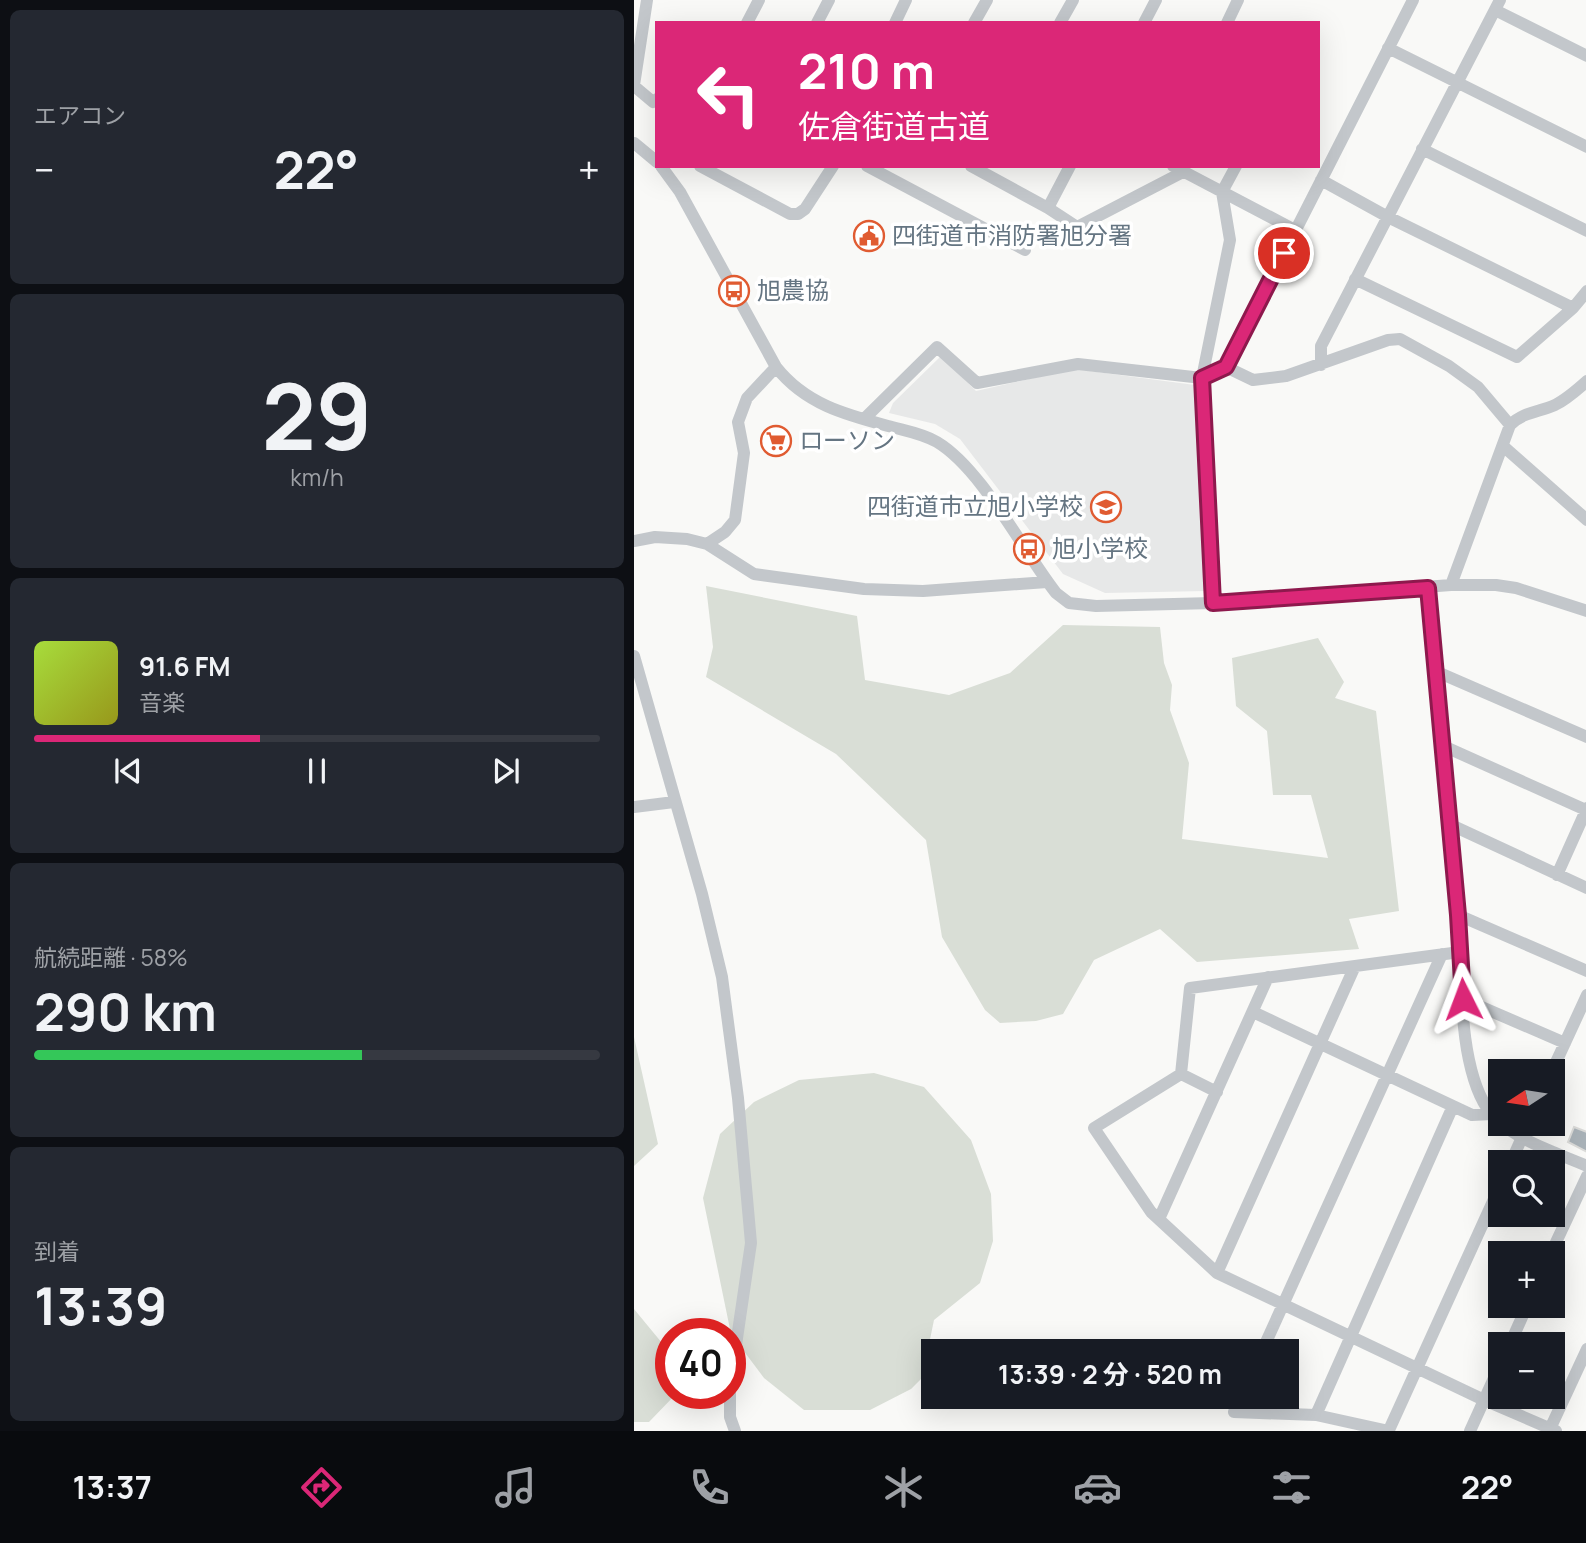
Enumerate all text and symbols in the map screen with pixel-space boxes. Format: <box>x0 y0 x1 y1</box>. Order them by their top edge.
text: 210 m <box>798 37 935 104</box>
icon: left <box>683 49 774 140</box>
text: エアコン <box>34 99 126 131</box>
text: 佐倉街道古道 <box>798 104 990 148</box>
text: 22° <box>274 134 359 205</box>
text: − <box>34 143 55 195</box>
text: + <box>578 143 600 195</box>
place label: 四街道市消防署旭分署 <box>892 218 1132 251</box>
public building icon: 四街道市消防署旭分署 <box>852 219 886 253</box>
pin <box>1254 223 1314 283</box>
icon: arrive <box>1265 234 1303 272</box>
place label: 旭農協 <box>757 273 829 306</box>
bus stop icon: 旭農協 <box>717 274 751 308</box>
text: 29 <box>262 353 372 477</box>
place label: ローソン <box>799 423 895 456</box>
supermarket icon: ローソン <box>759 424 793 458</box>
text: km/h <box>290 461 344 493</box>
place label: 四街道市立旭小学校 <box>867 489 1083 522</box>
school or university icon: 四街道市立旭小学校 <box>1089 490 1123 524</box>
place label: 旭小学校 <box>1052 531 1148 564</box>
bus stop icon: 旭小学校 <box>1012 532 1046 566</box>
text: 91.6 FM <box>139 648 231 684</box>
text: 音楽 <box>139 686 185 718</box>
icon: previous <box>109 752 147 790</box>
icon: pause <box>298 752 336 790</box>
icon: next <box>487 752 525 790</box>
text: 航続距離 · 58% <box>34 941 188 973</box>
position arrow <box>1426 962 1500 1036</box>
text: 290 km <box>34 976 217 1047</box>
north arrow <box>1488 1059 1565 1136</box>
map controls <box>1488 1059 1565 1409</box>
button: search <box>1488 1150 1565 1227</box>
text: 到着 <box>34 1235 80 1267</box>
button: + <box>1488 1241 1565 1318</box>
text: 13:39 <box>34 1270 167 1341</box>
speed limit sign: 40 <box>655 1318 746 1409</box>
button: − <box>1488 1332 1565 1409</box>
text: 13:39 · 2 分 · 520 m <box>998 1356 1222 1392</box>
icon: directions <box>297 1463 346 1512</box>
icon: music <box>491 1463 540 1512</box>
icon: phone <box>685 1463 734 1512</box>
icon: climate <box>879 1463 928 1512</box>
icon: car <box>1073 1463 1122 1512</box>
icon: filters <box>1267 1463 1316 1512</box>
text: 13:37 <box>73 1465 152 1509</box>
text: 22° <box>1461 1465 1513 1509</box>

